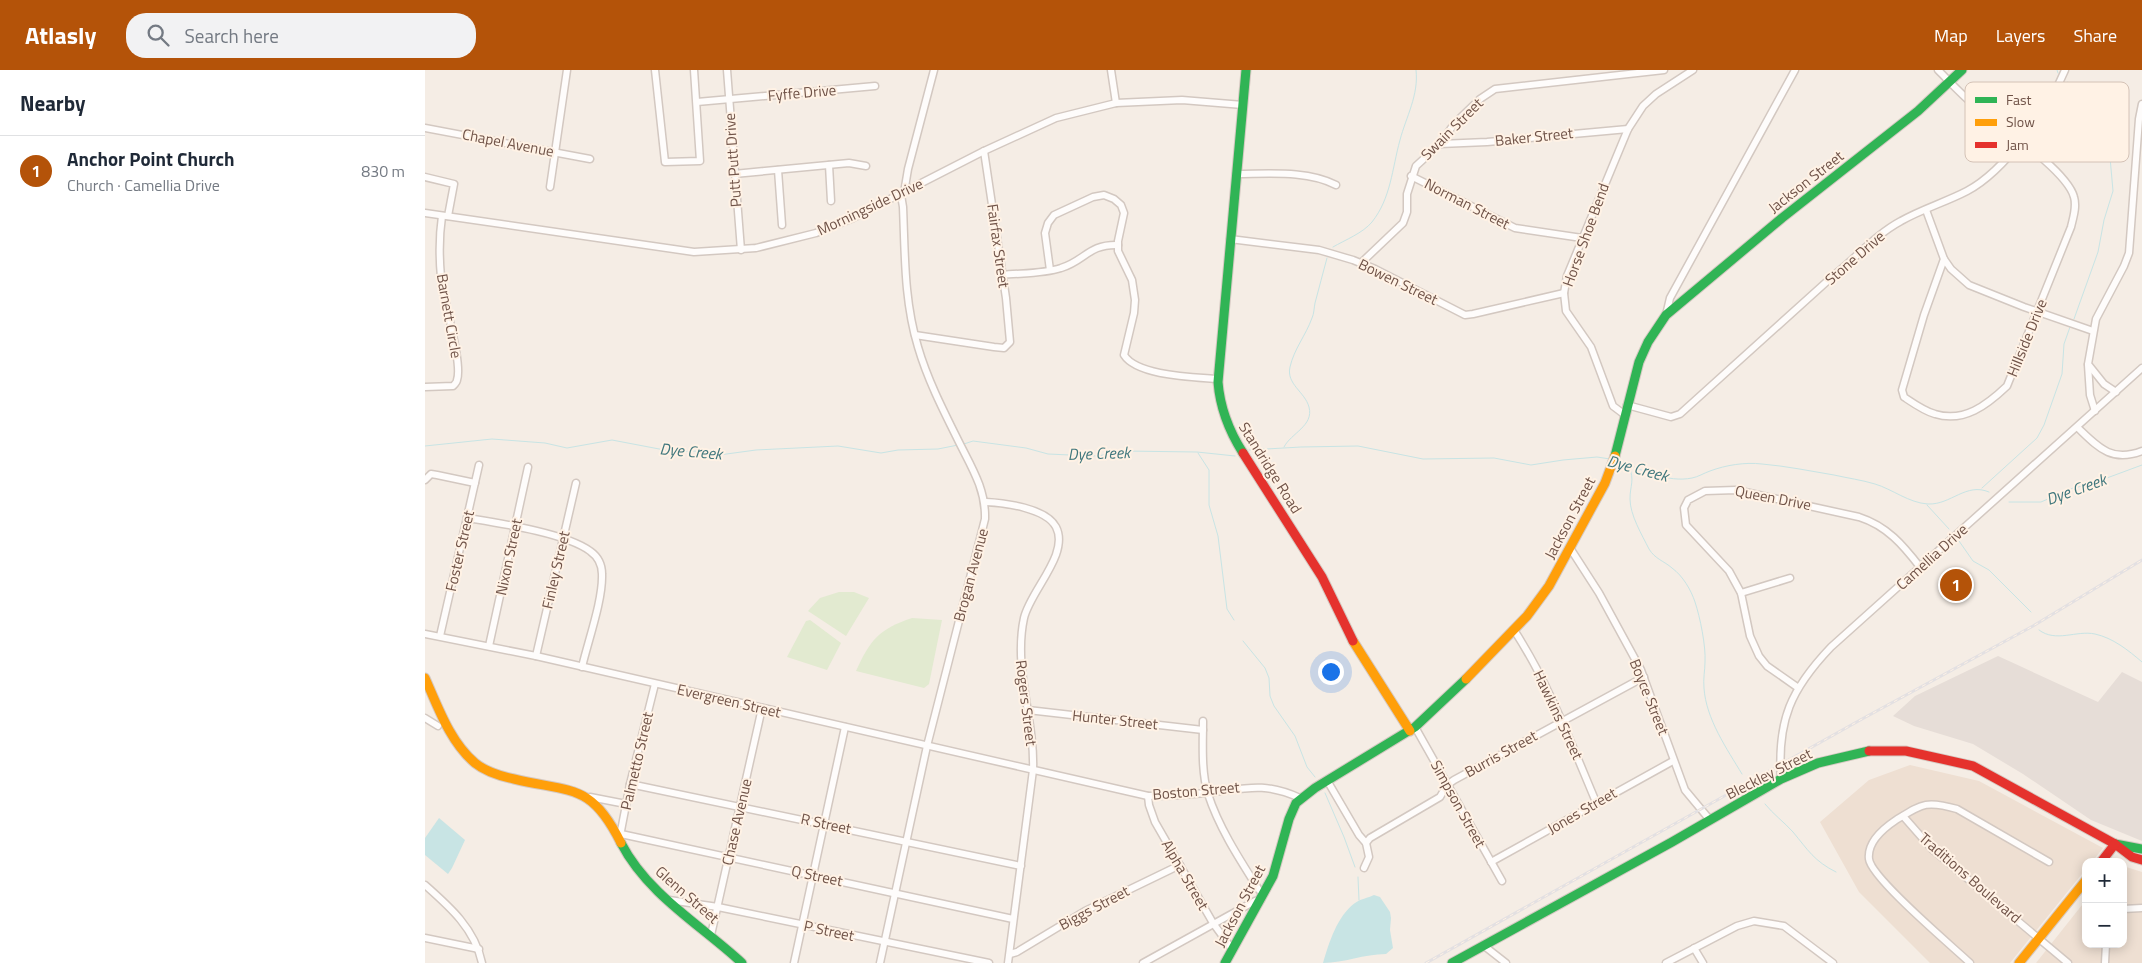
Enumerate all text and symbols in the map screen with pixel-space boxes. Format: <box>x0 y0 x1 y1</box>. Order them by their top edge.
search box <box>126 13 476 58</box>
text: Atlasly <box>25 17 96 53</box>
icon: search <box>144 21 172 49</box>
text: Search here <box>184 21 279 50</box>
text: Map <box>1934 22 1968 49</box>
text: Layers <box>1996 22 2045 49</box>
text: Share <box>2073 22 2117 49</box>
street label: Fyffe Drive <box>767 78 837 107</box>
legend <box>1965 82 2129 162</box>
text: Nearby <box>20 87 85 119</box>
text: Fast <box>2006 89 2031 110</box>
street label: Swain Street <box>1415 92 1489 165</box>
text: Slow <box>2006 111 2035 132</box>
street label: Putt Putt Drive <box>718 112 747 208</box>
street label: Baker Street <box>1494 121 1575 152</box>
street label: Chapel Avenue <box>460 122 556 163</box>
text: Jam <box>2006 134 2029 155</box>
text: Anchor Point Church <box>67 144 234 173</box>
street label: Jackson Street <box>1763 144 1849 219</box>
text: 1 <box>32 159 40 183</box>
text: 830 m <box>361 159 405 183</box>
street label: Morningside Drive <box>813 172 927 241</box>
street label: Norman Street <box>1420 172 1515 235</box>
text: Church · Camellia Drive <box>67 173 220 197</box>
street label: Horse Shoe Bend <box>1556 180 1615 290</box>
street label: Fairfax Street <box>981 202 1016 290</box>
street label: Stone Drive <box>1820 225 1890 290</box>
street label: Bowen Street <box>1355 252 1443 311</box>
street label: Barnett Circle <box>431 272 468 360</box>
street label: Hillside Drive <box>2000 295 2053 380</box>
street label: Standridge Road <box>1233 417 1308 518</box>
water label: Dye Creek <box>659 436 725 466</box>
water label: Dye Creek <box>1067 440 1133 466</box>
water label: Dye Creek <box>1605 448 1673 488</box>
water label: Dye Creek <box>2043 466 2111 511</box>
street label: Jackson Street <box>1538 472 1601 563</box>
street label: Queen Drive <box>1733 479 1813 516</box>
street label: Foster Street <box>439 507 480 594</box>
street label: Nixon Street <box>489 516 528 597</box>
street label: Camellia Drive <box>1891 518 1973 595</box>
street label: Brogan Avenue <box>947 526 994 624</box>
street label: Finley Street <box>535 528 576 611</box>
pin: 1 <box>1940 566 1972 604</box>
street label: Boyce Street <box>1624 655 1675 739</box>
street label: Rogers Street <box>1010 659 1043 748</box>
your location <box>1318 659 1344 685</box>
street label: Hawkins Street <box>1528 666 1590 764</box>
street label: Evergreen Street <box>675 677 784 724</box>
street label: Hunter Street <box>1071 704 1160 736</box>
street label: Palmetto Street <box>614 709 659 812</box>
street label: Burris Street <box>1460 724 1542 783</box>
street label: Bleckley Street <box>1722 742 1817 805</box>
street label: Simpson Street <box>1425 756 1492 852</box>
street label: Boston Street <box>1151 775 1241 806</box>
street label: Chase Avenue <box>715 776 758 868</box>
street label: Jones Street <box>1543 781 1621 840</box>
street label: R Street <box>799 807 854 840</box>
street label: Traditions Boulevard <box>1914 827 2027 929</box>
street label: Alpha Street <box>1156 835 1215 915</box>
map controls <box>2082 858 2127 948</box>
button: + <box>2082 858 2127 903</box>
street label: Q Street <box>789 859 846 892</box>
street label: Glenn Street <box>650 860 725 929</box>
street label: Jackson Street <box>1208 860 1271 951</box>
street label: Biggs Street <box>1054 879 1134 936</box>
button: − <box>2082 903 2127 948</box>
street label: P Street <box>802 914 857 947</box>

